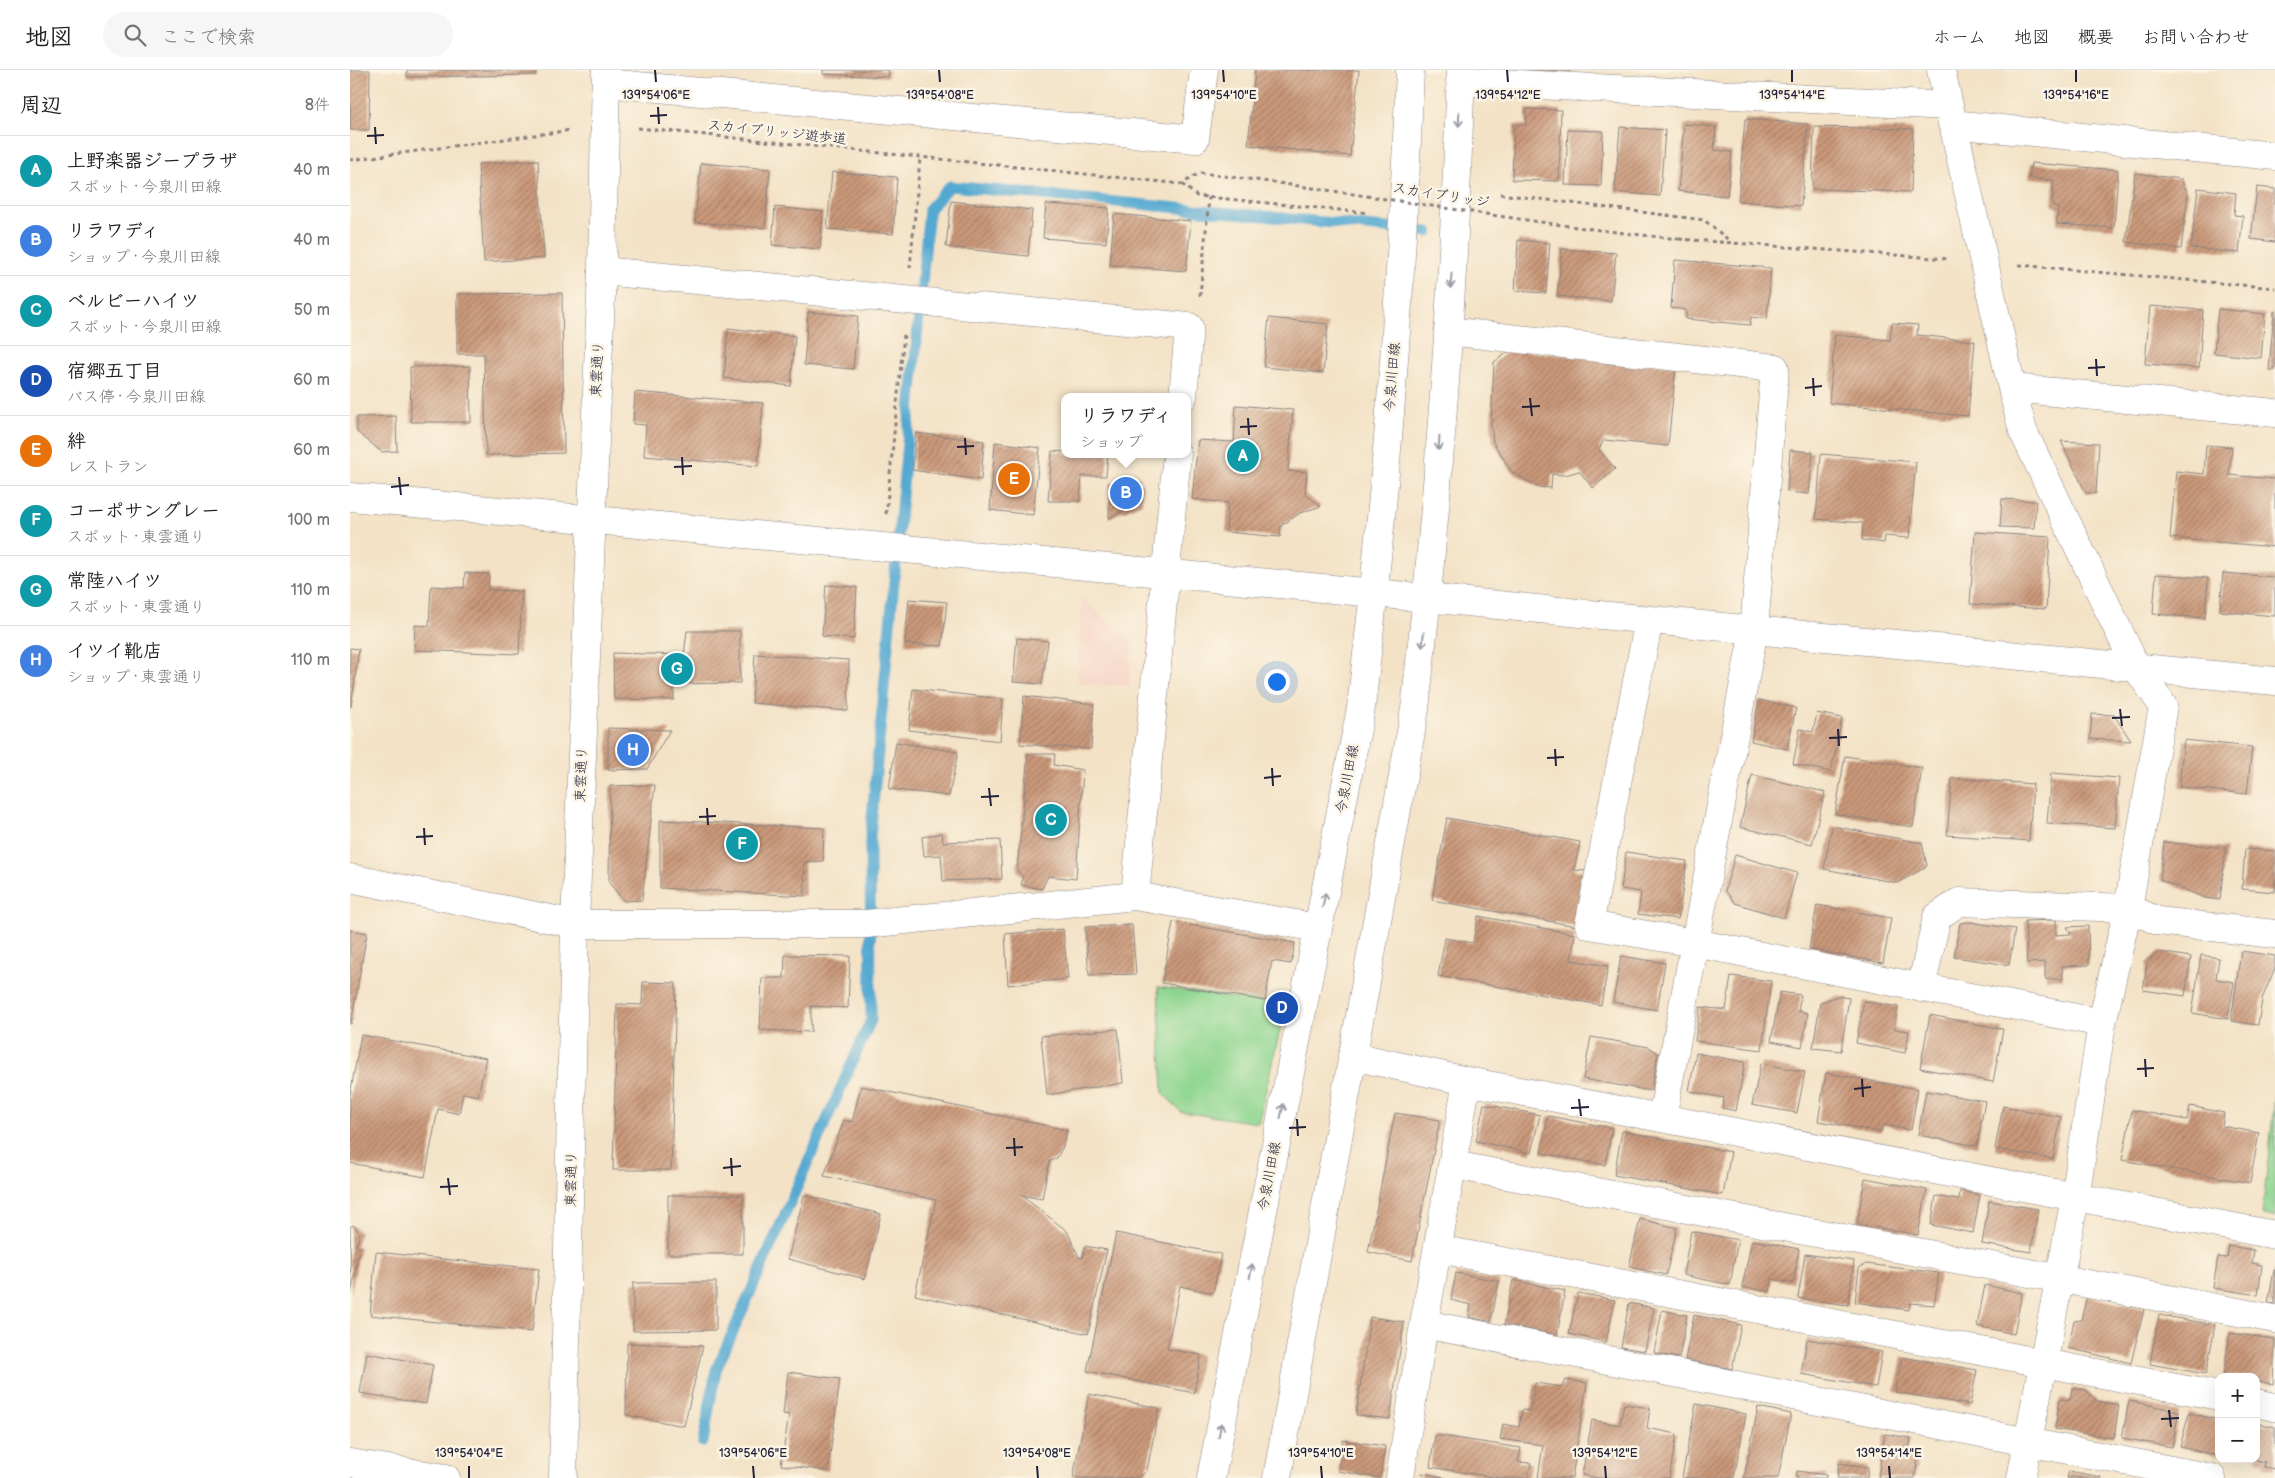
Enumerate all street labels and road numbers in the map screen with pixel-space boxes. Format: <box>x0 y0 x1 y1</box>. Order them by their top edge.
street label: スカイブリッジ遊歩道 <box>706 116 848 148</box>
street label: スカイブリッジ <box>1391 179 1491 211</box>
street label: 東雲通り <box>587 341 607 397</box>
street label: 今泉川田線 <box>1380 341 1404 413</box>
street label: 今泉川田線 <box>1332 743 1362 815</box>
street label: 東雲通り <box>572 746 590 802</box>
street label: 今泉川田線 <box>1254 1140 1284 1212</box>
street label: 東雲通り <box>562 1151 580 1207</box>

